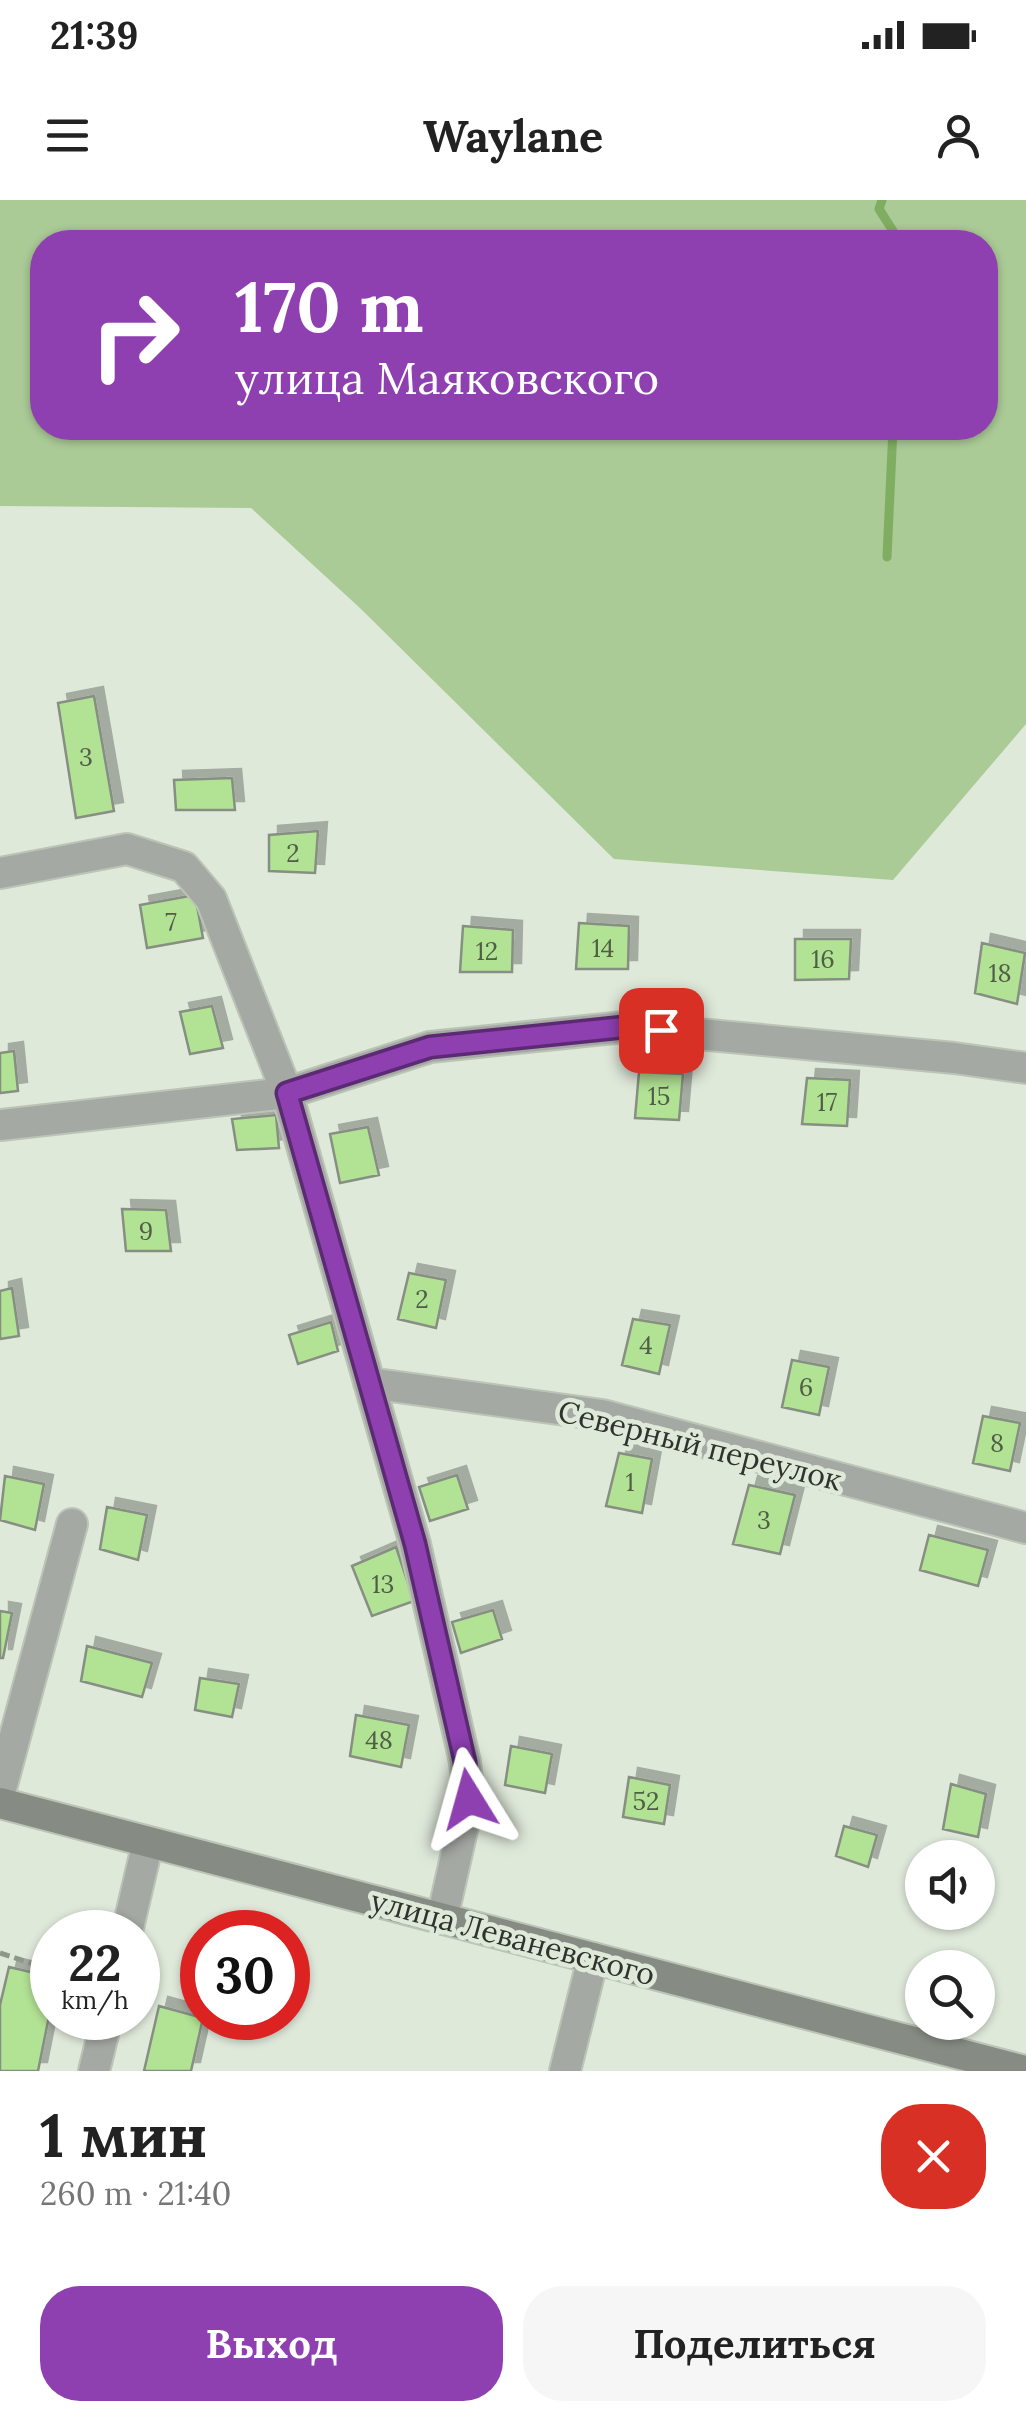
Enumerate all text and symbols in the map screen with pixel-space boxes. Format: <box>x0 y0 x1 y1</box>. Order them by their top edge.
text: 21:39 <box>50 11 138 59</box>
text: Waylane <box>423 107 603 164</box>
icon: menu <box>40 108 95 163</box>
icon: person <box>931 108 986 163</box>
text: 170 m <box>235 262 424 351</box>
icon: right <box>70 270 200 400</box>
text: улица Маяковского <box>235 349 659 406</box>
house number: 3 <box>79 741 93 773</box>
house number: 2 <box>286 837 300 869</box>
house number: 7 <box>165 906 177 938</box>
house number: 14 <box>592 932 614 964</box>
house number: 12 <box>476 935 498 967</box>
house number: 16 <box>811 943 835 975</box>
house number: 18 <box>988 957 1012 989</box>
pin <box>619 988 704 1073</box>
icon: arrive <box>634 1003 689 1058</box>
house number: 15 <box>648 1080 670 1112</box>
house number: 17 <box>817 1086 838 1118</box>
house number: 9 <box>139 1215 153 1247</box>
house number: 2 <box>415 1283 429 1315</box>
house number: 4 <box>639 1329 653 1361</box>
house number: 6 <box>799 1371 813 1403</box>
street label: Северный переулок <box>554 1391 846 1500</box>
house number: 8 <box>990 1427 1004 1459</box>
house number: 1 <box>625 1466 635 1498</box>
house number: 3 <box>757 1504 771 1536</box>
house number: 13 <box>371 1568 395 1600</box>
house number: 48 <box>365 1724 393 1756</box>
position arrow <box>417 1747 521 1851</box>
house number: 52 <box>632 1785 660 1817</box>
map controls <box>905 1840 995 2040</box>
button: sound <box>905 1840 995 1930</box>
street label: улица Леваневского <box>367 1881 659 1994</box>
speed limit sign: 30 <box>180 1910 310 2040</box>
text: 22 <box>68 1931 122 1995</box>
button: search <box>905 1950 995 2040</box>
text: km/h <box>61 1984 129 2016</box>
text: 1 мин <box>40 2097 208 2173</box>
button: close <box>881 2104 986 2209</box>
text: 260 m · 21:40 <box>40 2173 231 2214</box>
button: Выход <box>40 2286 503 2401</box>
button: Поделиться <box>523 2286 986 2401</box>

